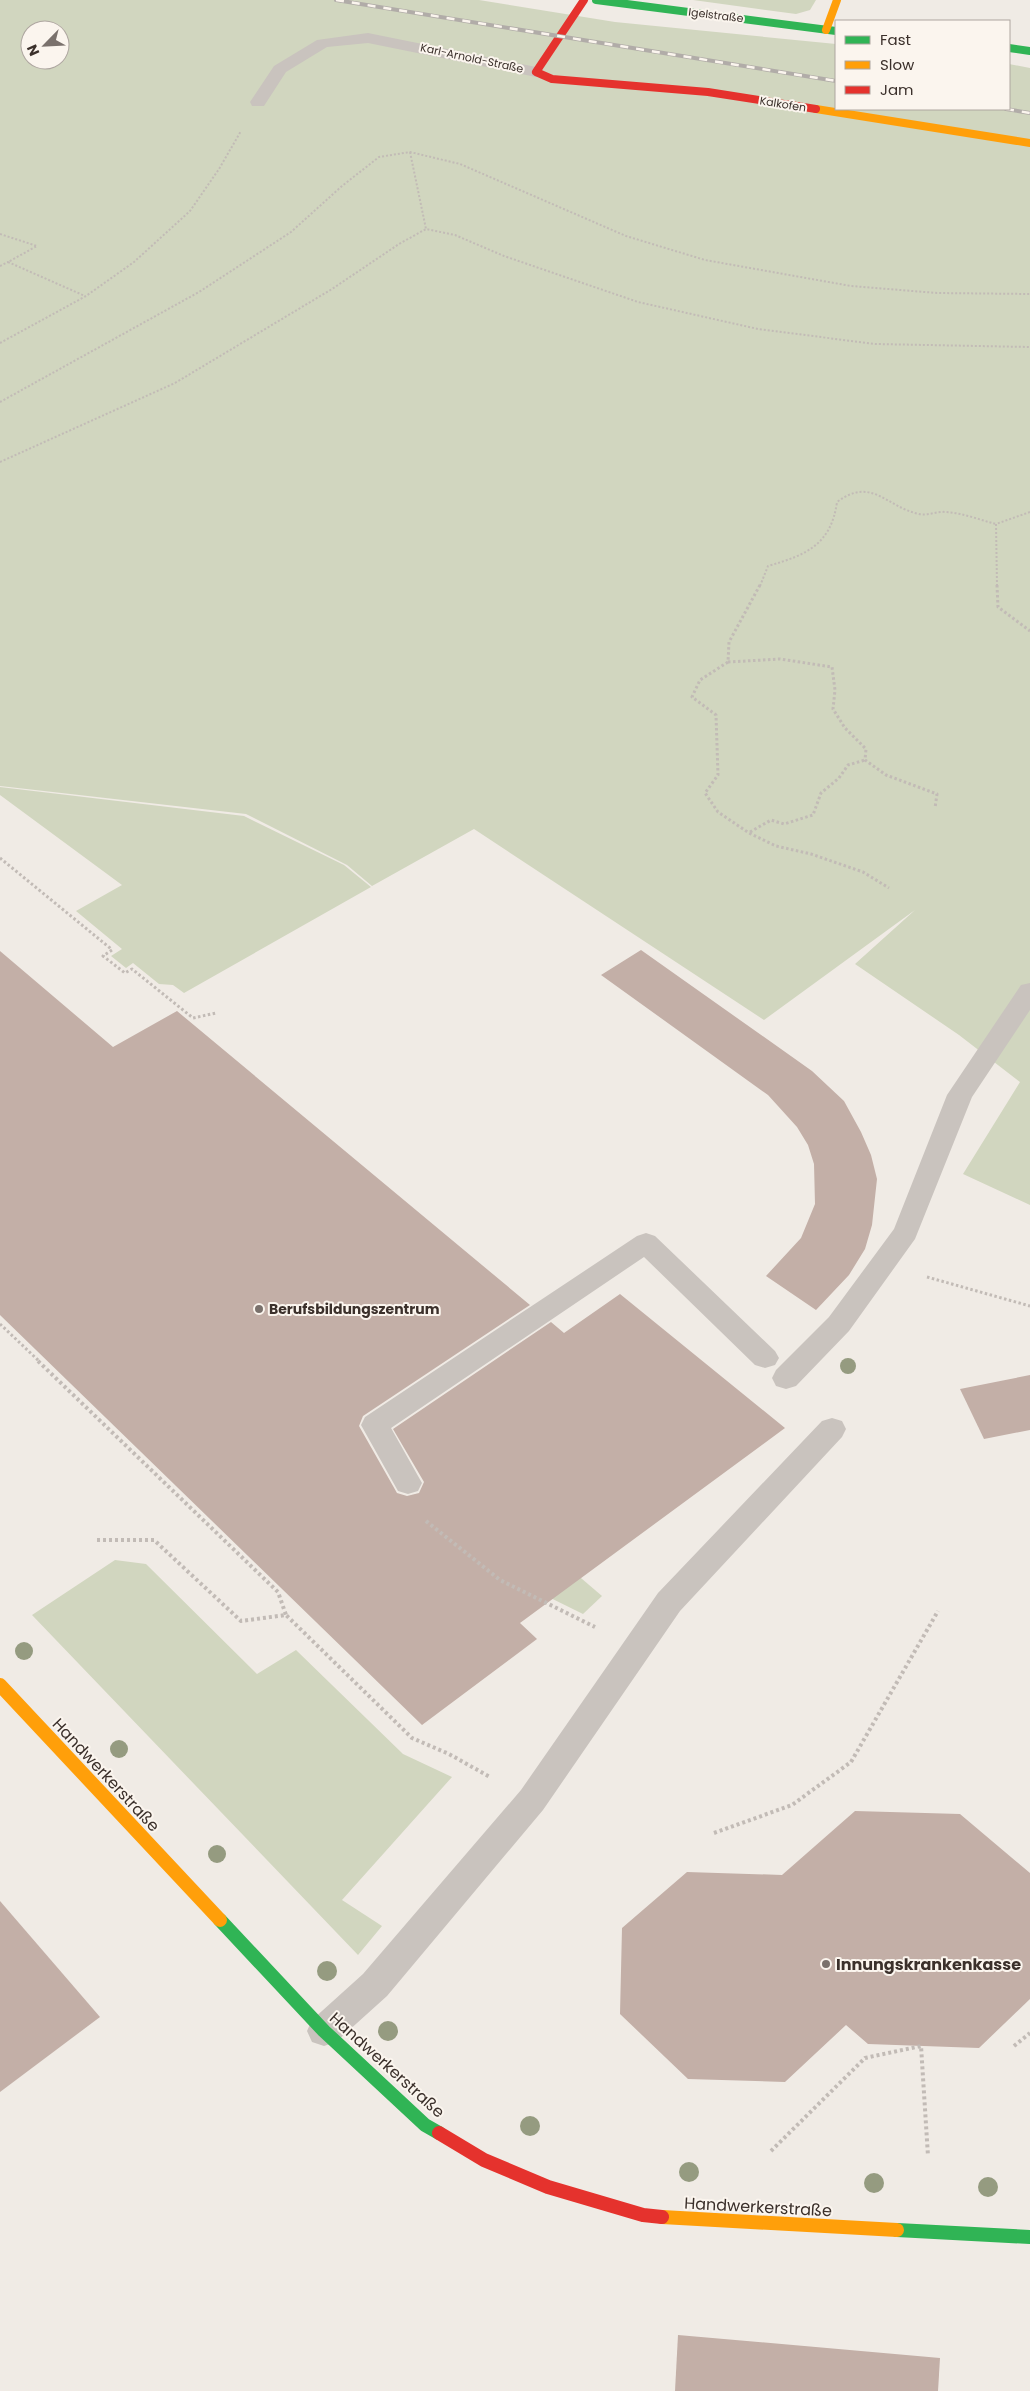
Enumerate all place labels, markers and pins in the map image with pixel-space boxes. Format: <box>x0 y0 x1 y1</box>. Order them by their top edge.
place label: Berufsbildungszentrum <box>269 1299 440 1319</box>
marker: Berufsbildungszentrum <box>253 1303 265 1315</box>
place label: Innungskrankenkasse <box>836 1953 1021 1976</box>
marker: Innungskrankenkasse <box>820 1958 832 1970</box>

